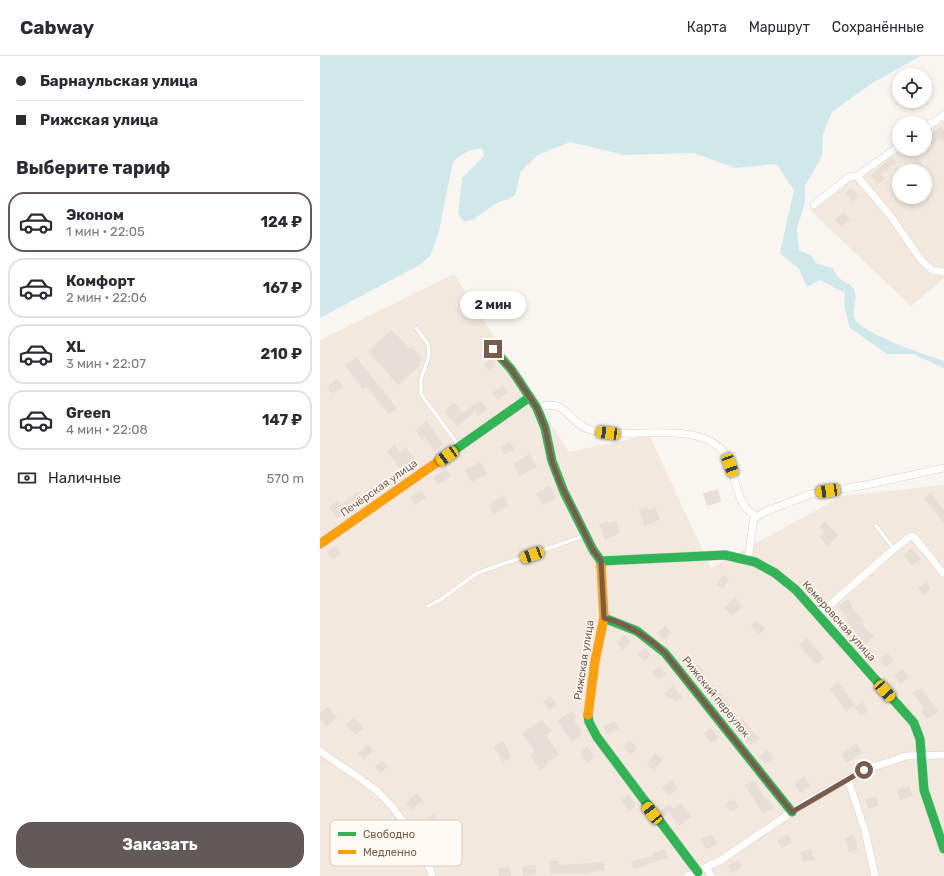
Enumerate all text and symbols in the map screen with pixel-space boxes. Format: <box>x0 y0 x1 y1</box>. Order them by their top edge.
text: Cabway <box>20 16 94 39</box>
text: Карта <box>687 19 727 36</box>
text: Маршрут <box>749 19 810 36</box>
text: Сохранённые <box>832 19 924 36</box>
map controls <box>892 68 932 204</box>
button: locate <box>892 68 932 108</box>
text: Барнаульская улица <box>40 72 198 90</box>
text: Рижская улица <box>40 111 158 129</box>
button: + <box>892 116 932 156</box>
text: Выберите тариф <box>16 157 170 179</box>
button: − <box>892 164 932 204</box>
icon: car <box>18 204 54 240</box>
text: Эконом <box>66 206 124 224</box>
text: 124 ₽ <box>261 213 302 231</box>
text: 1 мин · 22:05 <box>66 224 145 239</box>
icon: car <box>18 270 54 306</box>
text: Комфорт <box>66 272 135 290</box>
text: 167 ₽ <box>263 279 302 297</box>
text: 2 мин · 22:06 <box>66 290 147 305</box>
callout: 2 мин <box>460 291 526 319</box>
text: 2 мин <box>474 297 512 312</box>
icon: car <box>18 336 54 372</box>
text: XL <box>66 338 85 356</box>
route end <box>484 340 502 358</box>
text: 210 ₽ <box>261 345 302 363</box>
text: 3 мин · 22:07 <box>66 356 146 371</box>
icon: car <box>18 402 54 438</box>
text: Green <box>66 404 111 422</box>
text: 147 ₽ <box>262 411 302 429</box>
text: 4 мин · 22:08 <box>66 422 148 437</box>
car <box>595 426 621 440</box>
car <box>434 444 460 468</box>
car <box>720 452 740 478</box>
street label: Печёрская улица <box>338 457 420 519</box>
icon: cash <box>16 467 38 489</box>
text: Наличные <box>48 469 121 487</box>
text: 570 m <box>267 471 304 486</box>
car <box>815 483 841 499</box>
car <box>519 545 545 565</box>
street label: Кемеровская улица <box>799 578 879 664</box>
street label: Рижская улица <box>571 619 597 701</box>
street label: Рижский переулок <box>679 654 753 740</box>
car <box>873 678 897 704</box>
route start <box>855 761 873 779</box>
car <box>640 800 664 826</box>
legend <box>330 820 462 866</box>
button: Заказать <box>16 822 304 868</box>
text: Свободно <box>363 828 415 841</box>
text: Медленно <box>363 846 417 859</box>

